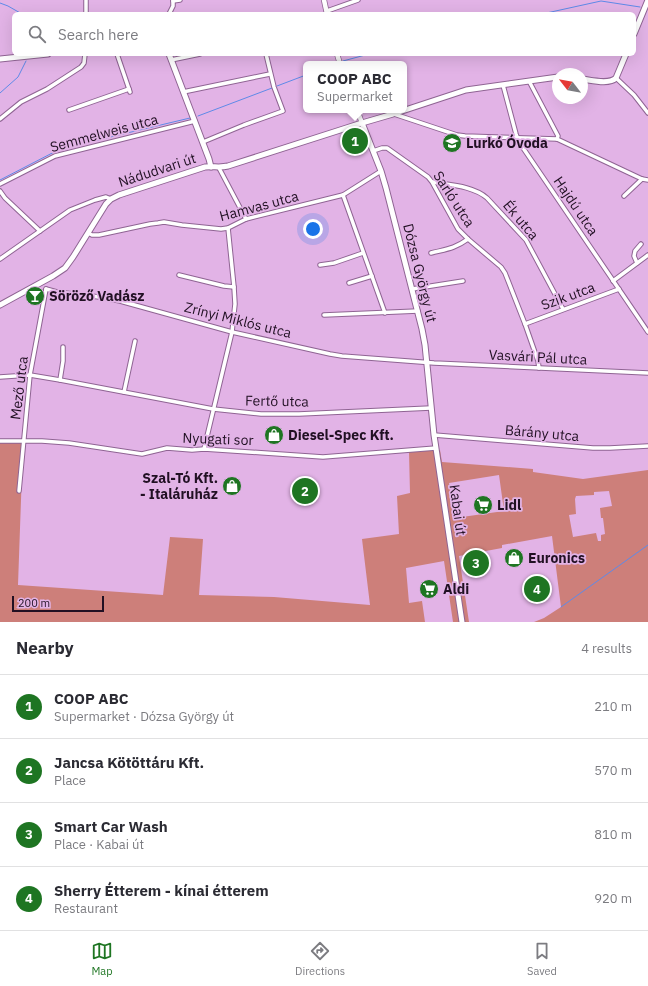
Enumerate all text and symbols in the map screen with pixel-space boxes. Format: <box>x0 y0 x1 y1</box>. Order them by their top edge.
search box <box>12 12 636 56</box>
icon: search <box>26 23 48 45</box>
text: Search here <box>58 25 138 44</box>
popup <box>303 61 407 113</box>
north arrow <box>552 68 588 104</box>
text: COOP ABC <box>317 69 392 88</box>
text: Supermarket <box>317 88 393 105</box>
street label: Semmelweis utca <box>48 110 160 156</box>
pin: 1 <box>342 126 368 156</box>
school or university icon: Lurkó Óvoda <box>441 132 463 154</box>
place label: Lurkó Óvoda <box>466 134 548 152</box>
street label: Nádudvari út <box>116 149 198 191</box>
street label: Sarló utca <box>429 168 479 231</box>
street label: Hajdú utca <box>550 173 603 239</box>
street label: Hamvas utca <box>217 187 301 225</box>
street label: Ék utca <box>499 196 544 244</box>
your location <box>303 219 323 239</box>
street label: Dózsa György út <box>399 222 441 324</box>
street label: Szik utca <box>539 278 598 314</box>
bar icon: Söröző Vadász <box>24 285 46 307</box>
place label: Söröző Vadász <box>49 287 144 305</box>
street label: Zrínyi Miklós utca <box>183 298 294 342</box>
street label: Vasvári Pál utca <box>488 345 588 369</box>
street label: Mező utca <box>6 355 32 421</box>
street label: Fertő utca <box>245 391 310 411</box>
street label: Bárány utca <box>504 421 580 445</box>
shop icon: Diesel-Spec Kft. <box>263 424 285 446</box>
place label: Diesel-Spec Kft. <box>288 426 394 444</box>
street label: Nyugati sor <box>182 429 254 449</box>
place label: Szal-Tó Kft. - Italáruház <box>140 469 218 503</box>
shop icon: Szal-Tó Kft. - Italáruház <box>221 475 243 497</box>
pin: 2 <box>292 476 318 506</box>
street label: Kabai út <box>446 483 471 537</box>
supermarket icon: Lidl <box>472 494 494 516</box>
place label: Lidl <box>497 496 521 514</box>
shop icon: Euronics <box>503 547 525 569</box>
pin: 3 <box>463 548 489 578</box>
place label: Euronics <box>528 549 585 567</box>
pin: 4 <box>524 574 550 604</box>
supermarket icon: Aldi <box>418 578 440 600</box>
place label: Aldi <box>443 580 469 598</box>
scale bar <box>12 594 104 613</box>
text: 200 m <box>18 596 50 610</box>
text: Nearby <box>16 637 74 659</box>
text: 4 results <box>581 640 632 657</box>
text: COOP ABC <box>54 689 128 708</box>
text: 1 <box>25 698 33 715</box>
text: 210 m <box>594 698 632 715</box>
text: Supermarket · Dózsa György út <box>54 708 234 725</box>
text: Jancsa Kötöttáru Kft. <box>54 753 204 772</box>
text: 2 <box>25 762 33 779</box>
text: 570 m <box>594 762 632 779</box>
text: Place <box>54 772 86 789</box>
text: Smart Car Wash <box>54 817 168 836</box>
text: 3 <box>25 826 33 843</box>
text: 810 m <box>594 826 632 843</box>
text: Place · Kabai út <box>54 836 144 853</box>
text: Sherry Étterem - kínai étterem <box>54 881 269 900</box>
text: 4 <box>25 890 33 907</box>
text: 920 m <box>594 890 632 907</box>
text: Restaurant <box>54 900 118 917</box>
tab: Map <box>91 940 113 978</box>
tab: Directions <box>295 940 345 978</box>
tab: Saved <box>527 940 557 978</box>

